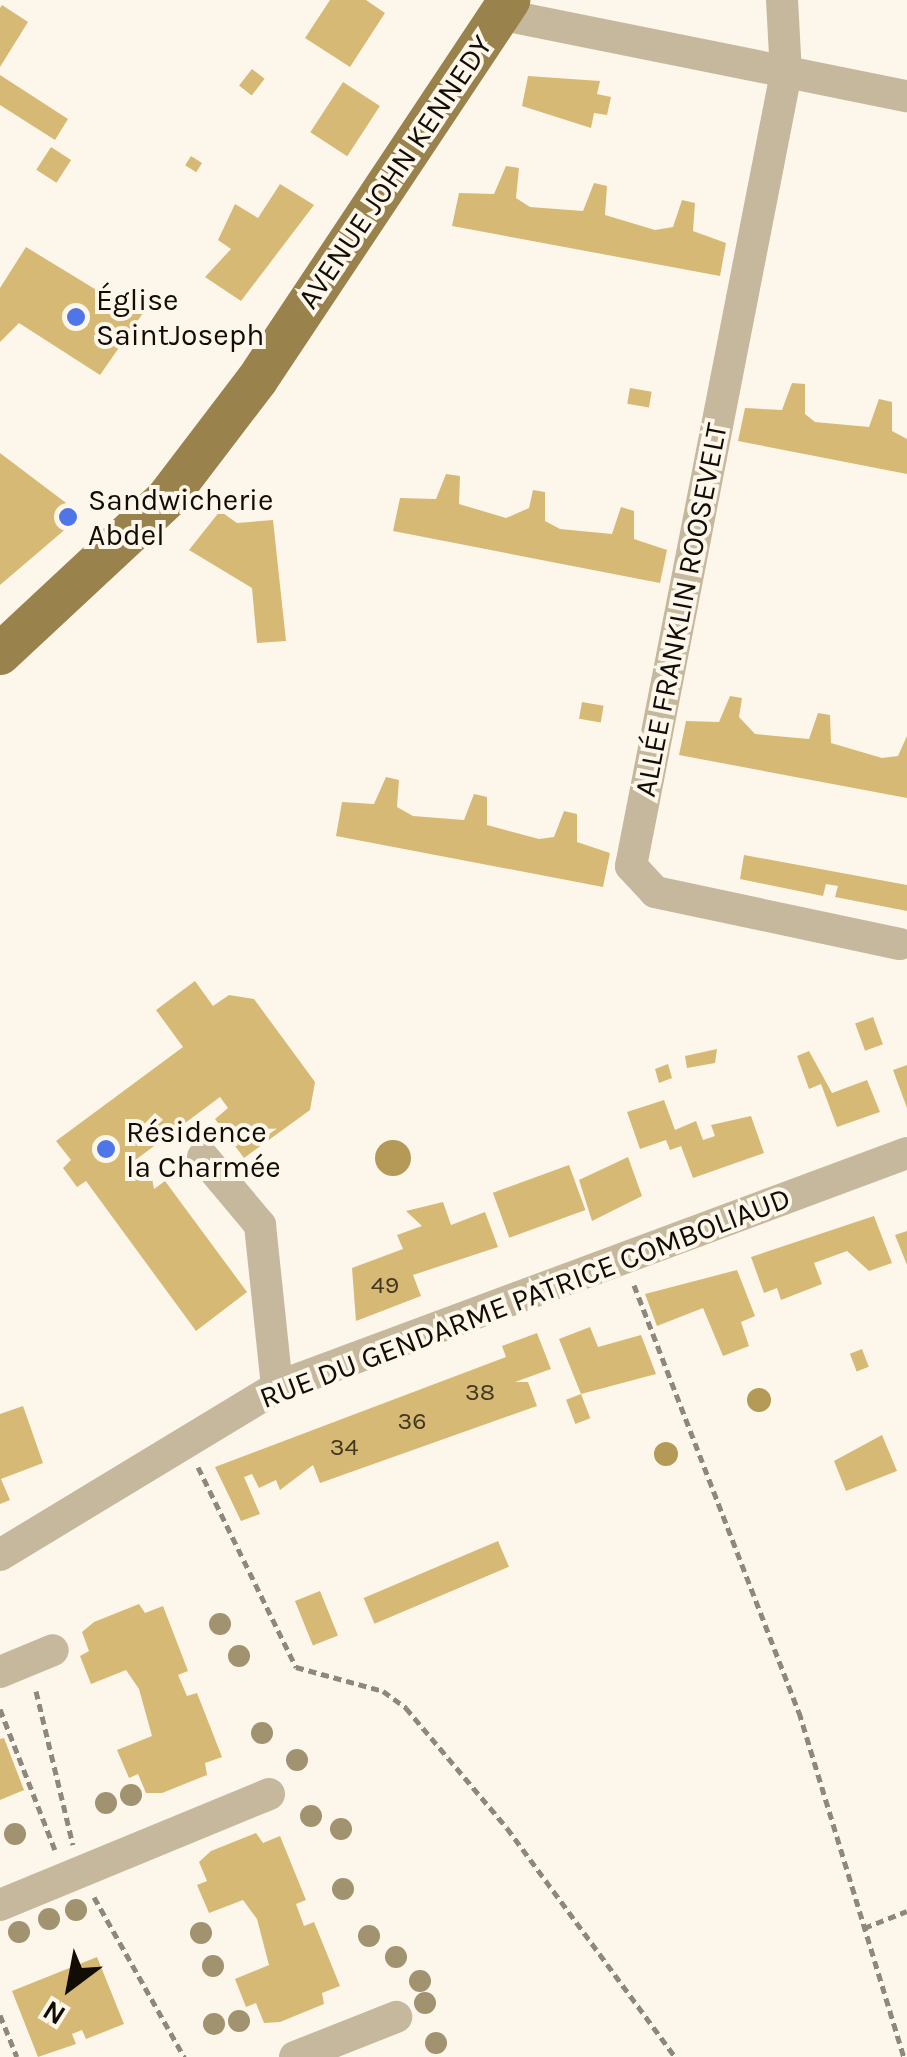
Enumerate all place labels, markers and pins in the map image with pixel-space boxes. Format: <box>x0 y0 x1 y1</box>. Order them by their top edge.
place label: Église SaintJoseph <box>96 282 264 352</box>
marker: Église SaintJoseph <box>65 306 87 328</box>
place label: Sandwicherie Abdel <box>88 482 273 552</box>
marker: Sandwicherie Abdel <box>57 506 79 528</box>
place label: Résidence la Charmée <box>126 1114 281 1184</box>
marker: Résidence la Charmée <box>95 1138 117 1160</box>

